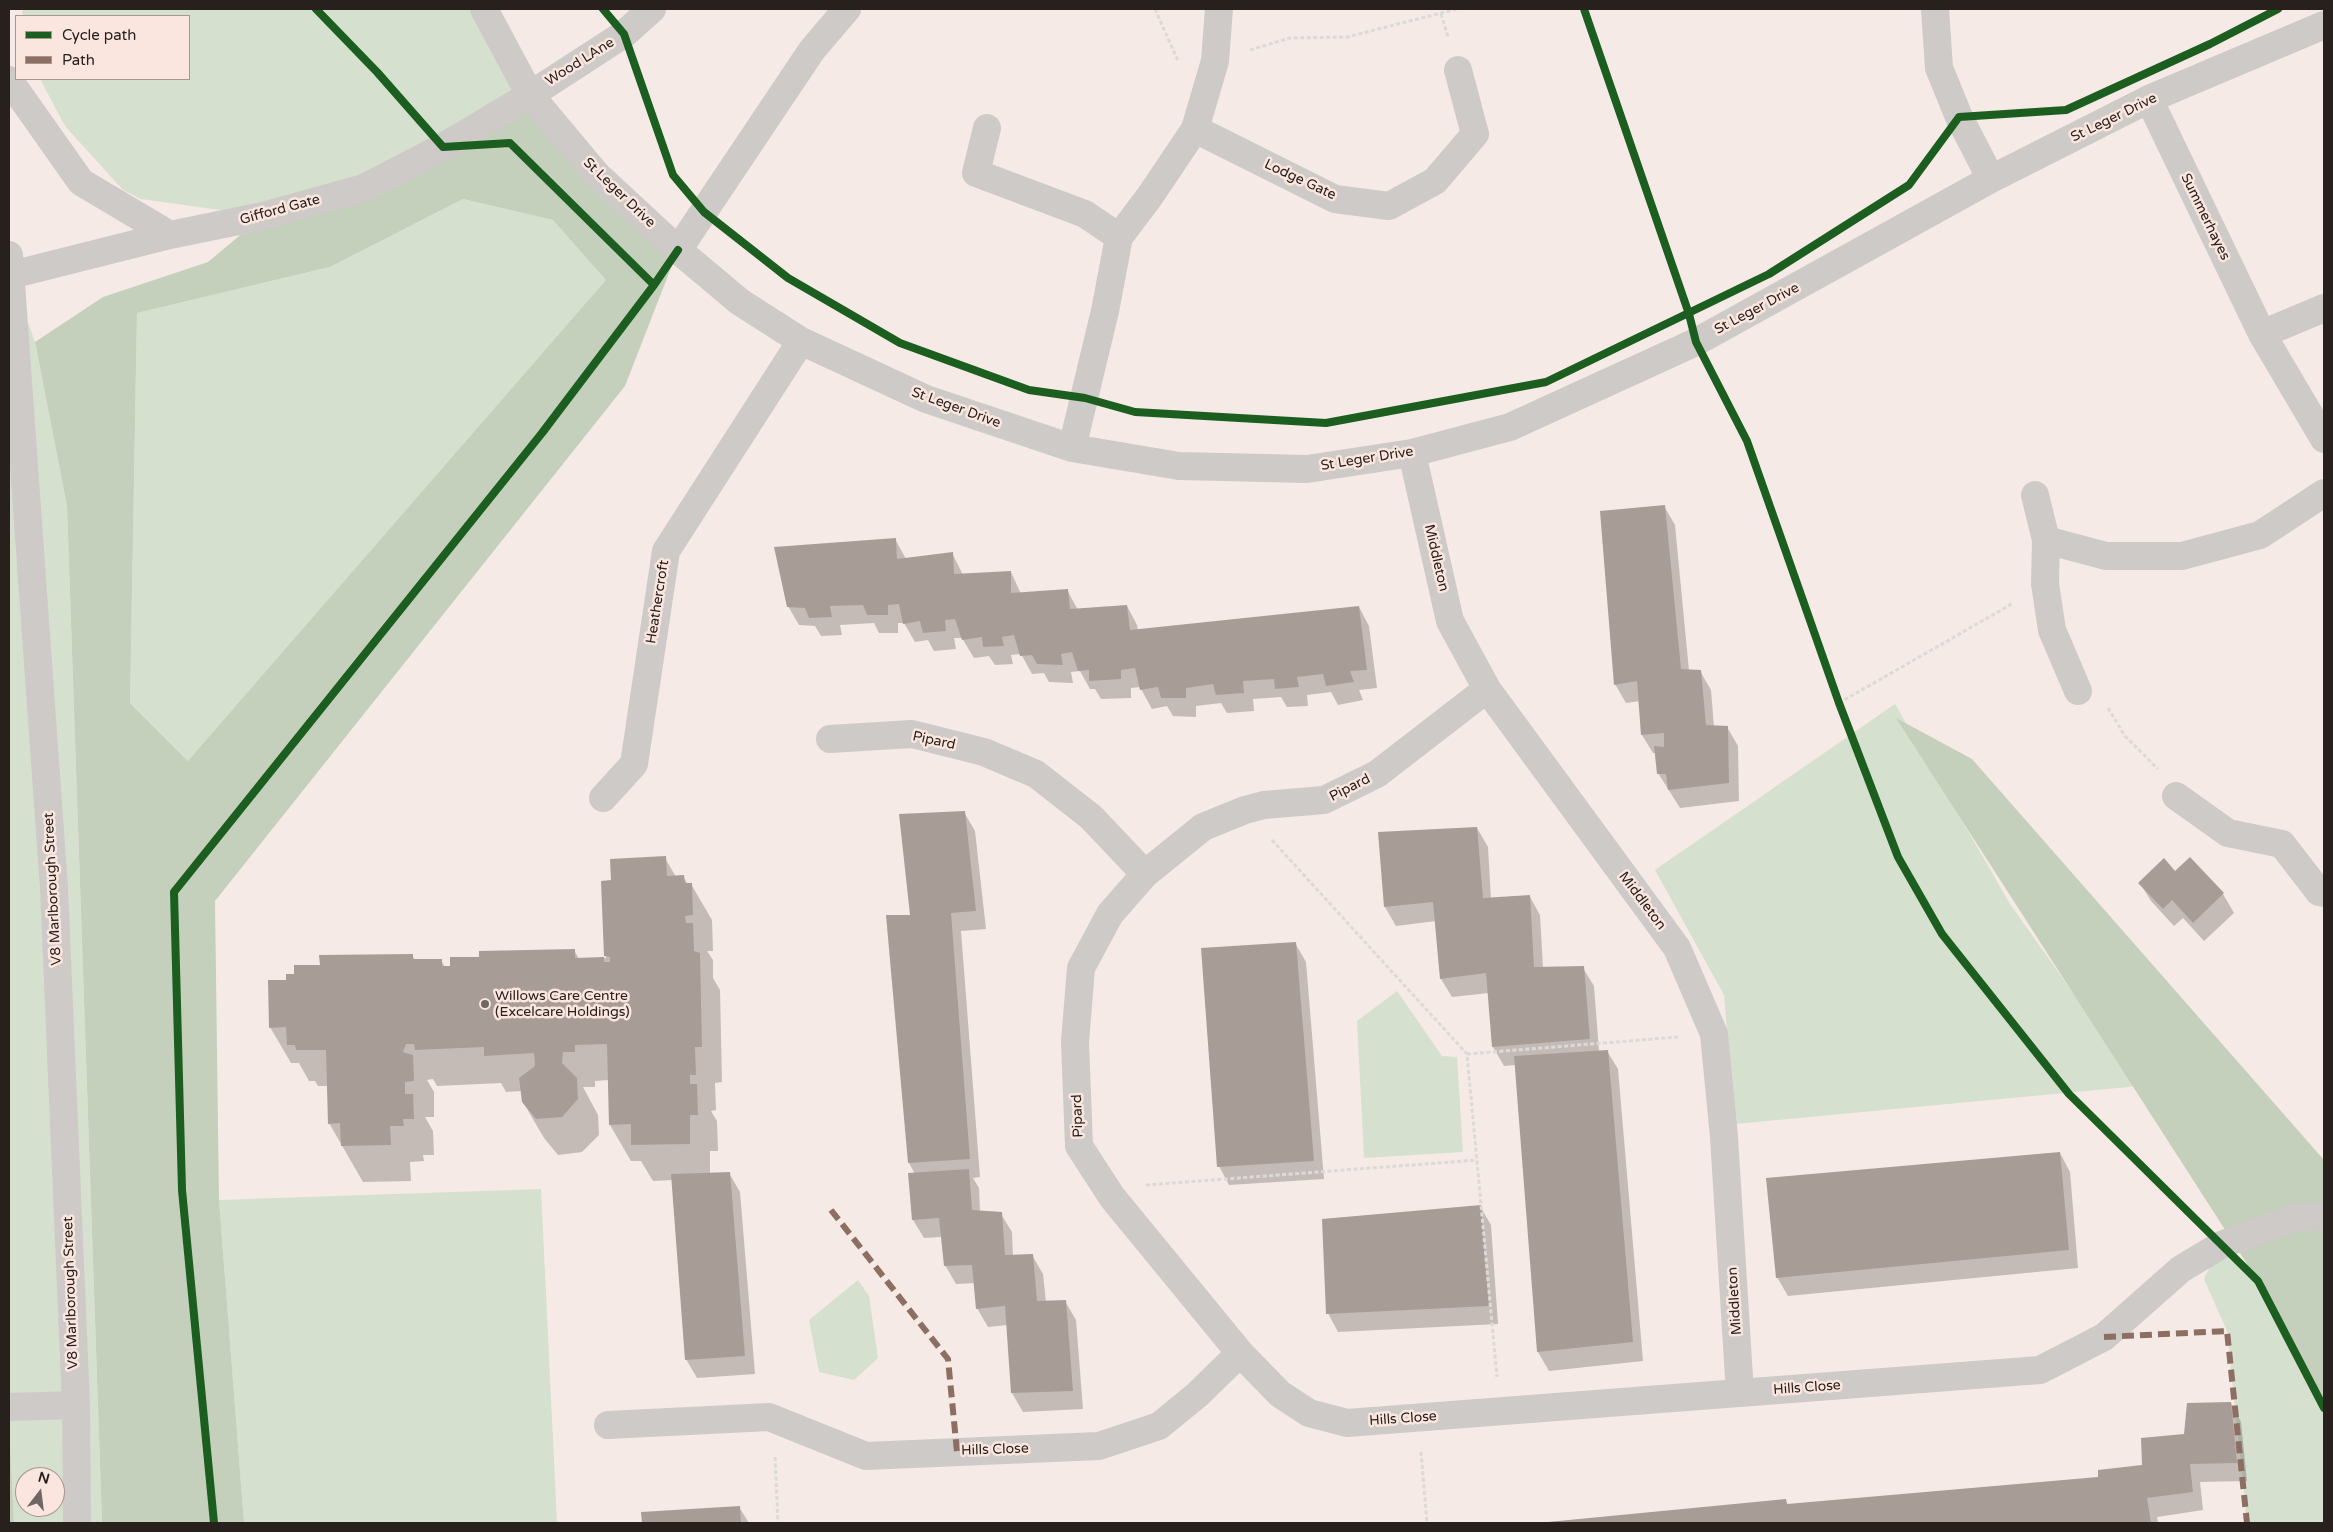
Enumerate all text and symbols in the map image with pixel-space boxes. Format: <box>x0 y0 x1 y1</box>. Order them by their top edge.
legend <box>15 15 190 80</box>
text: Cycle path <box>62 26 136 44</box>
street label: Wood LAne <box>543 34 617 90</box>
text: Path <box>62 51 95 69</box>
street label: St Leger Drive <box>2068 90 2160 146</box>
street label: St Leger Drive <box>580 154 658 232</box>
street label: Lodge Gate <box>1261 156 1339 204</box>
street label: Summerhayes <box>2177 171 2233 263</box>
street label: Gifford Gate <box>238 191 322 229</box>
street label: St Leger Drive <box>1712 280 1802 338</box>
street label: St Leger Drive <box>909 384 1003 432</box>
street label: St Leger Drive <box>1319 443 1415 475</box>
street label: Middleton <box>1420 523 1452 593</box>
street label: Heathercroft <box>643 559 673 645</box>
street label: Pipard <box>911 728 957 754</box>
street label: Pipard <box>1327 771 1373 805</box>
street label: V8 Marlborough Street <box>41 812 65 966</box>
street label: Middleton <box>1615 869 1669 933</box>
place label: Willows Care Centre (Excelcare Holdings) <box>495 988 630 1020</box>
marker: Willows Care Centre (Excelcare Holdings) <box>479 998 491 1010</box>
street label: Pipard <box>1069 1094 1087 1138</box>
street label: V8 Marlborough Street <box>60 1216 82 1370</box>
street label: Middleton <box>1724 1266 1746 1336</box>
street label: Hills Close <box>1773 1377 1841 1399</box>
street label: Hills Close <box>1369 1408 1437 1430</box>
street label: Hills Close <box>961 1440 1029 1460</box>
north arrow <box>15 1467 65 1517</box>
text: N <box>36 1468 51 1488</box>

